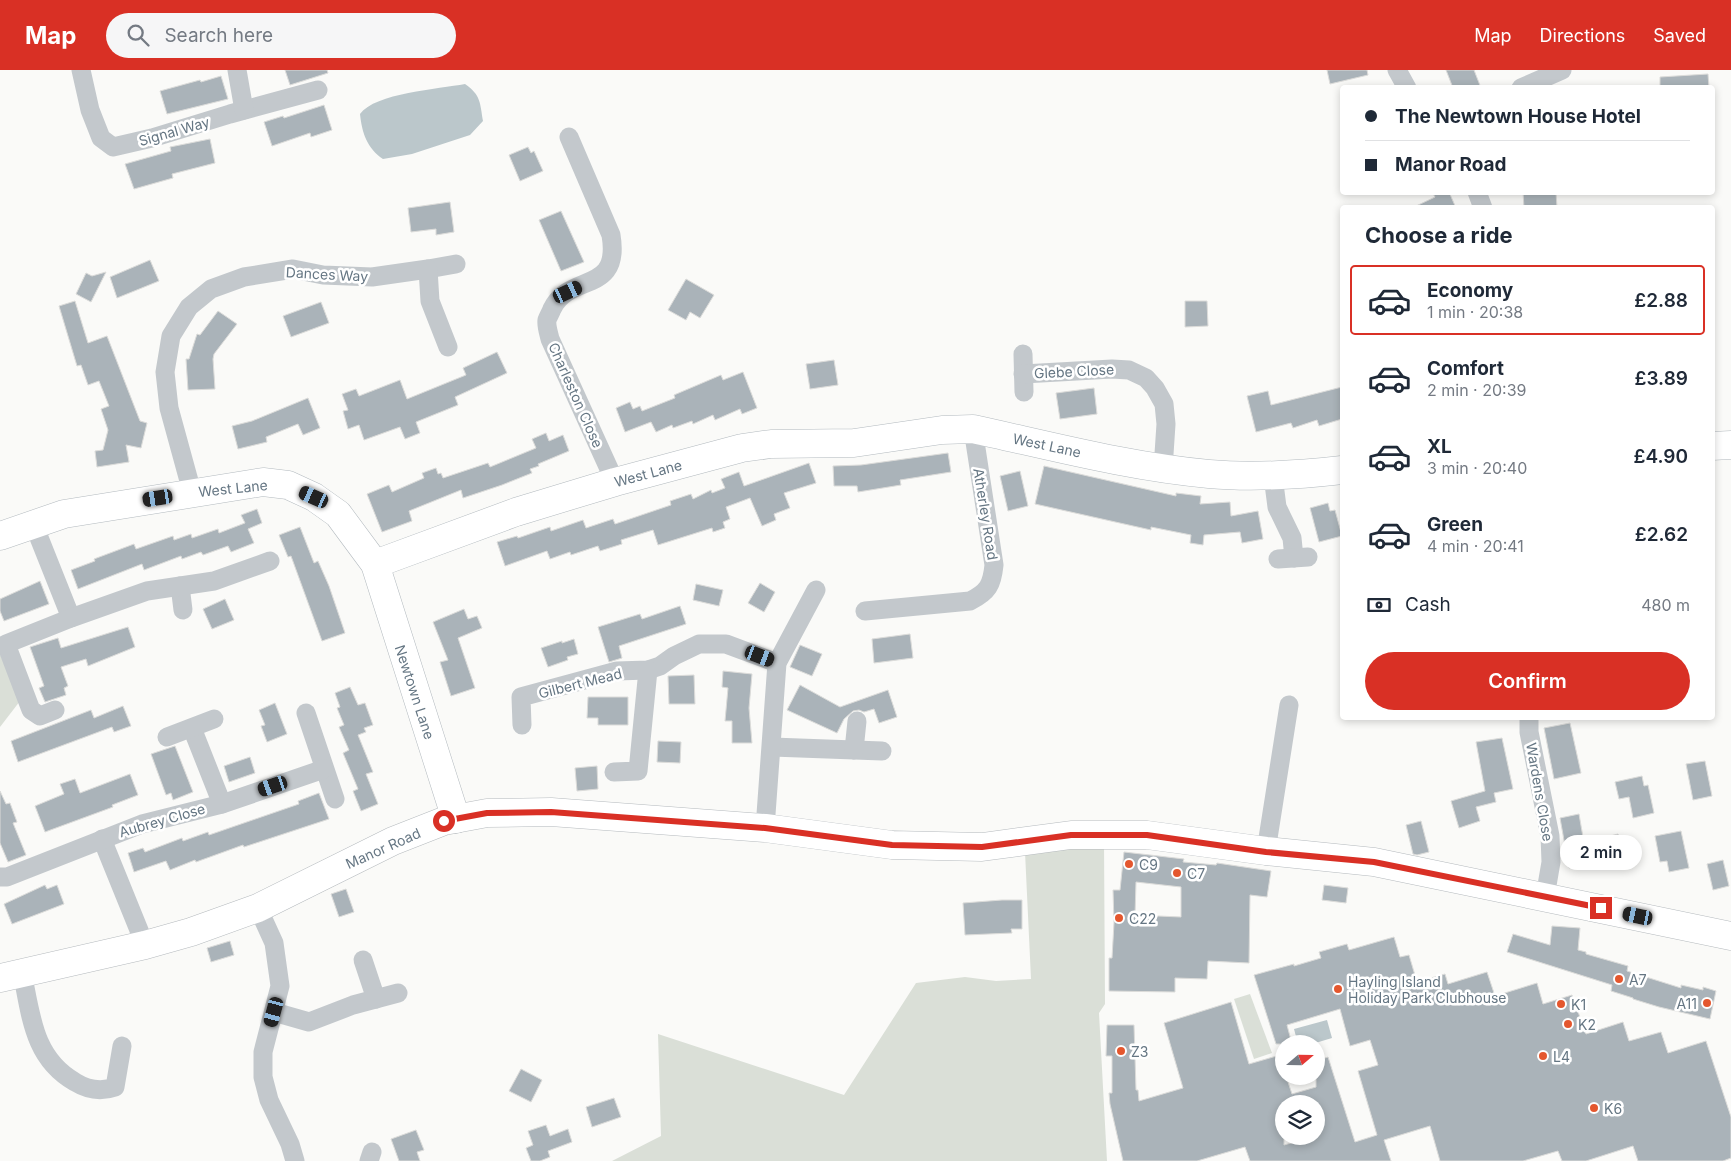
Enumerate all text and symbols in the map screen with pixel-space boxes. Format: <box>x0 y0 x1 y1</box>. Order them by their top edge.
search box <box>106 13 456 58</box>
text: Map <box>25 21 76 50</box>
icon: search <box>124 21 152 49</box>
text: Search here <box>164 24 273 47</box>
text: Map <box>1474 25 1512 46</box>
text: Directions <box>1540 25 1625 46</box>
text: Saved <box>1653 25 1706 46</box>
text: The Newtown House Hotel <box>1395 105 1641 128</box>
street label: Signal Way <box>137 113 212 149</box>
text: Manor Road <box>1395 153 1507 176</box>
text: Choose a ride <box>1365 222 1513 248</box>
street label: Dances Way <box>285 263 369 285</box>
icon: car <box>1367 278 1412 323</box>
car <box>551 279 584 305</box>
text: Economy <box>1427 279 1513 302</box>
text: £2.88 <box>1634 289 1688 312</box>
text: 1 min · 20:38 <box>1427 302 1523 322</box>
street label: Charleston Close <box>545 340 607 450</box>
icon: car <box>1367 356 1412 401</box>
text: Comfort <box>1427 357 1504 380</box>
street label: Glebe Close <box>1033 360 1115 382</box>
text: £3.89 <box>1634 367 1688 390</box>
text: 2 min · 20:39 <box>1427 380 1526 400</box>
street label: West Lane <box>1011 429 1083 461</box>
icon: car <box>1367 434 1412 479</box>
text: XL <box>1427 435 1452 458</box>
text: £4.90 <box>1633 445 1688 468</box>
street label: West Lane <box>612 456 684 490</box>
text: 3 min · 20:40 <box>1427 458 1527 478</box>
street label: Atherley Road <box>970 467 1002 561</box>
street label: West Lane <box>198 476 268 500</box>
car <box>297 484 330 510</box>
car <box>142 488 173 508</box>
icon: car <box>1367 512 1412 557</box>
text: Green <box>1427 513 1483 536</box>
text: £2.62 <box>1635 523 1688 546</box>
text: 4 min · 20:41 <box>1427 536 1524 556</box>
icon: cash <box>1365 591 1393 619</box>
text: Cash <box>1405 593 1451 616</box>
text: 480 m <box>1641 595 1690 615</box>
street label: Newtown Lane <box>392 643 438 741</box>
car <box>743 644 776 668</box>
button: Confirm <box>1365 652 1690 710</box>
street label: Gilbert Mead <box>537 664 623 702</box>
street label: Wardens Close <box>1523 741 1557 843</box>
car <box>256 774 289 798</box>
street label: Aubrey Close <box>117 800 207 840</box>
route start <box>433 810 455 832</box>
street label: Manor Road <box>343 824 423 872</box>
callout: 2 min <box>1560 836 1642 870</box>
text: 2 min <box>1580 842 1622 862</box>
place label: C9 <box>1139 856 1158 873</box>
marker: C9 <box>1123 858 1135 870</box>
place label: C7 <box>1187 865 1205 882</box>
marker: C7 <box>1171 867 1183 879</box>
route end <box>1590 897 1612 919</box>
car <box>1621 906 1654 926</box>
place label: C22 <box>1129 910 1156 927</box>
marker: C22 <box>1113 912 1125 924</box>
place label: A7 <box>1629 971 1647 988</box>
place label: Hayling Island Holiday Park Clubhouse <box>1348 973 1507 1006</box>
marker: A7 <box>1613 973 1625 985</box>
marker: Hayling Island Holiday Park Clubhouse <box>1332 983 1344 995</box>
place label: A11 <box>1676 995 1697 1012</box>
car <box>262 996 285 1028</box>
place label: K1 <box>1571 996 1586 1013</box>
marker: A11 <box>1701 997 1713 1009</box>
marker: K1 <box>1555 998 1567 1010</box>
place label: K2 <box>1578 1016 1596 1033</box>
marker: K2 <box>1562 1018 1574 1030</box>
north arrow <box>1275 1035 1325 1085</box>
map controls <box>1275 1035 1325 1145</box>
place label: Z3 <box>1131 1043 1148 1060</box>
marker: Z3 <box>1115 1045 1127 1057</box>
place label: L4 <box>1553 1048 1570 1065</box>
marker: L4 <box>1537 1050 1549 1062</box>
button: layers <box>1275 1095 1325 1145</box>
place label: K6 <box>1604 1100 1622 1117</box>
marker: K6 <box>1588 1102 1600 1114</box>

